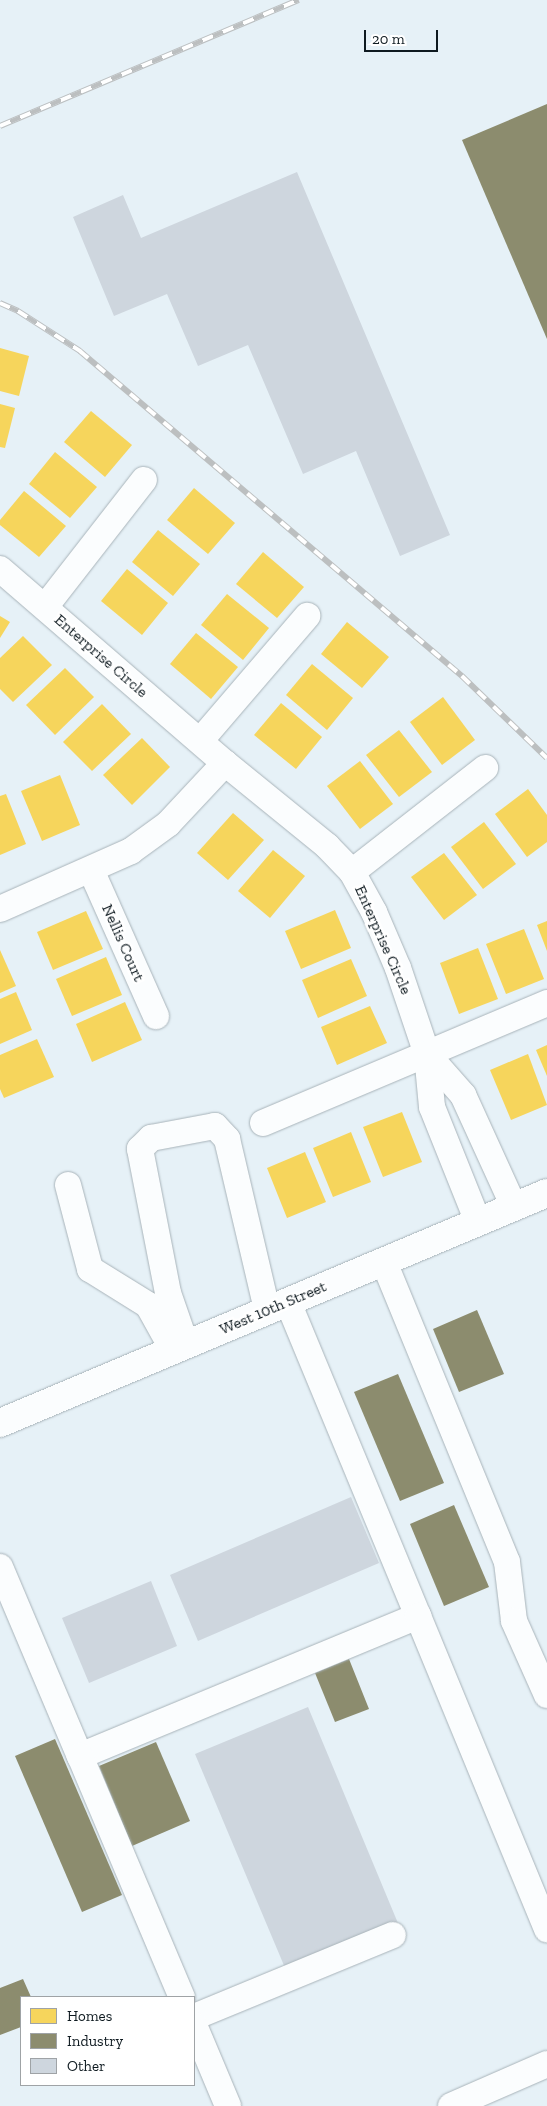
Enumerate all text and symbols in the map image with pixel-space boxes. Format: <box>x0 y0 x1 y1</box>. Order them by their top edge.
scale bar <box>367 20 441 52</box>
text: 20 m <box>372 30 405 48</box>
street label: Enterprise Circle <box>50 610 152 702</box>
street label: Enterprise Circle <box>350 882 416 998</box>
street label: Nellis Court <box>97 901 149 985</box>
street label: West 10th Street <box>217 1277 329 1339</box>
legend <box>20 1996 195 2086</box>
text: Homes <box>67 2007 112 2025</box>
text: Industry <box>67 2032 123 2050</box>
text: Other <box>67 2057 105 2075</box>

